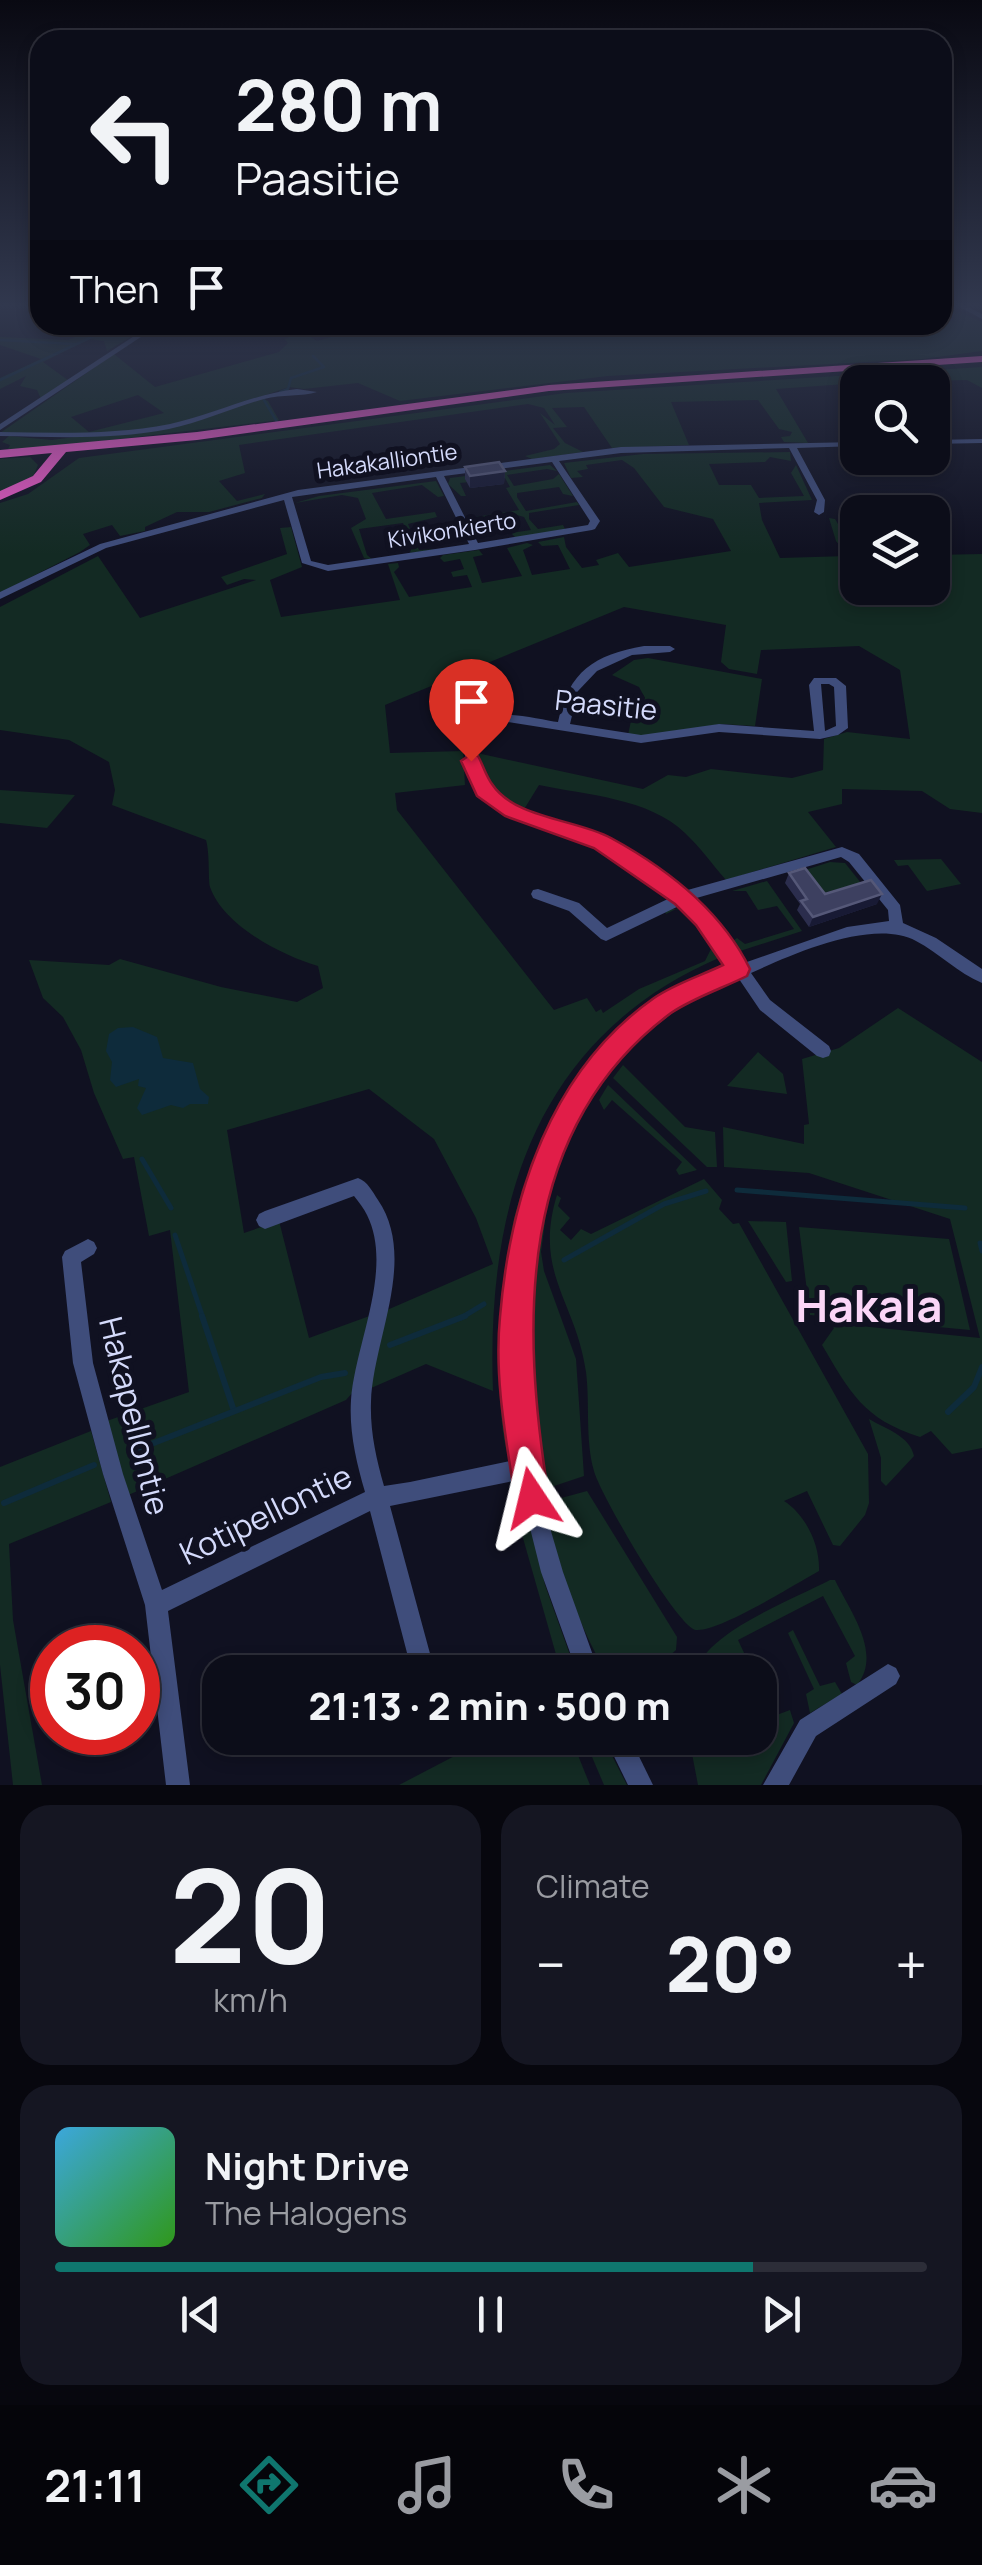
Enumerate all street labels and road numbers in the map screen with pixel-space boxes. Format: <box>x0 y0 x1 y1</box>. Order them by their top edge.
street label: Hakakalliontie <box>315 436 459 486</box>
street label: Kivikonkierto <box>386 505 518 555</box>
street label: Paasitie <box>553 680 659 728</box>
street label: Hakapellontie <box>89 1312 181 1519</box>
street label: Kotipellontie <box>172 1453 359 1575</box>

